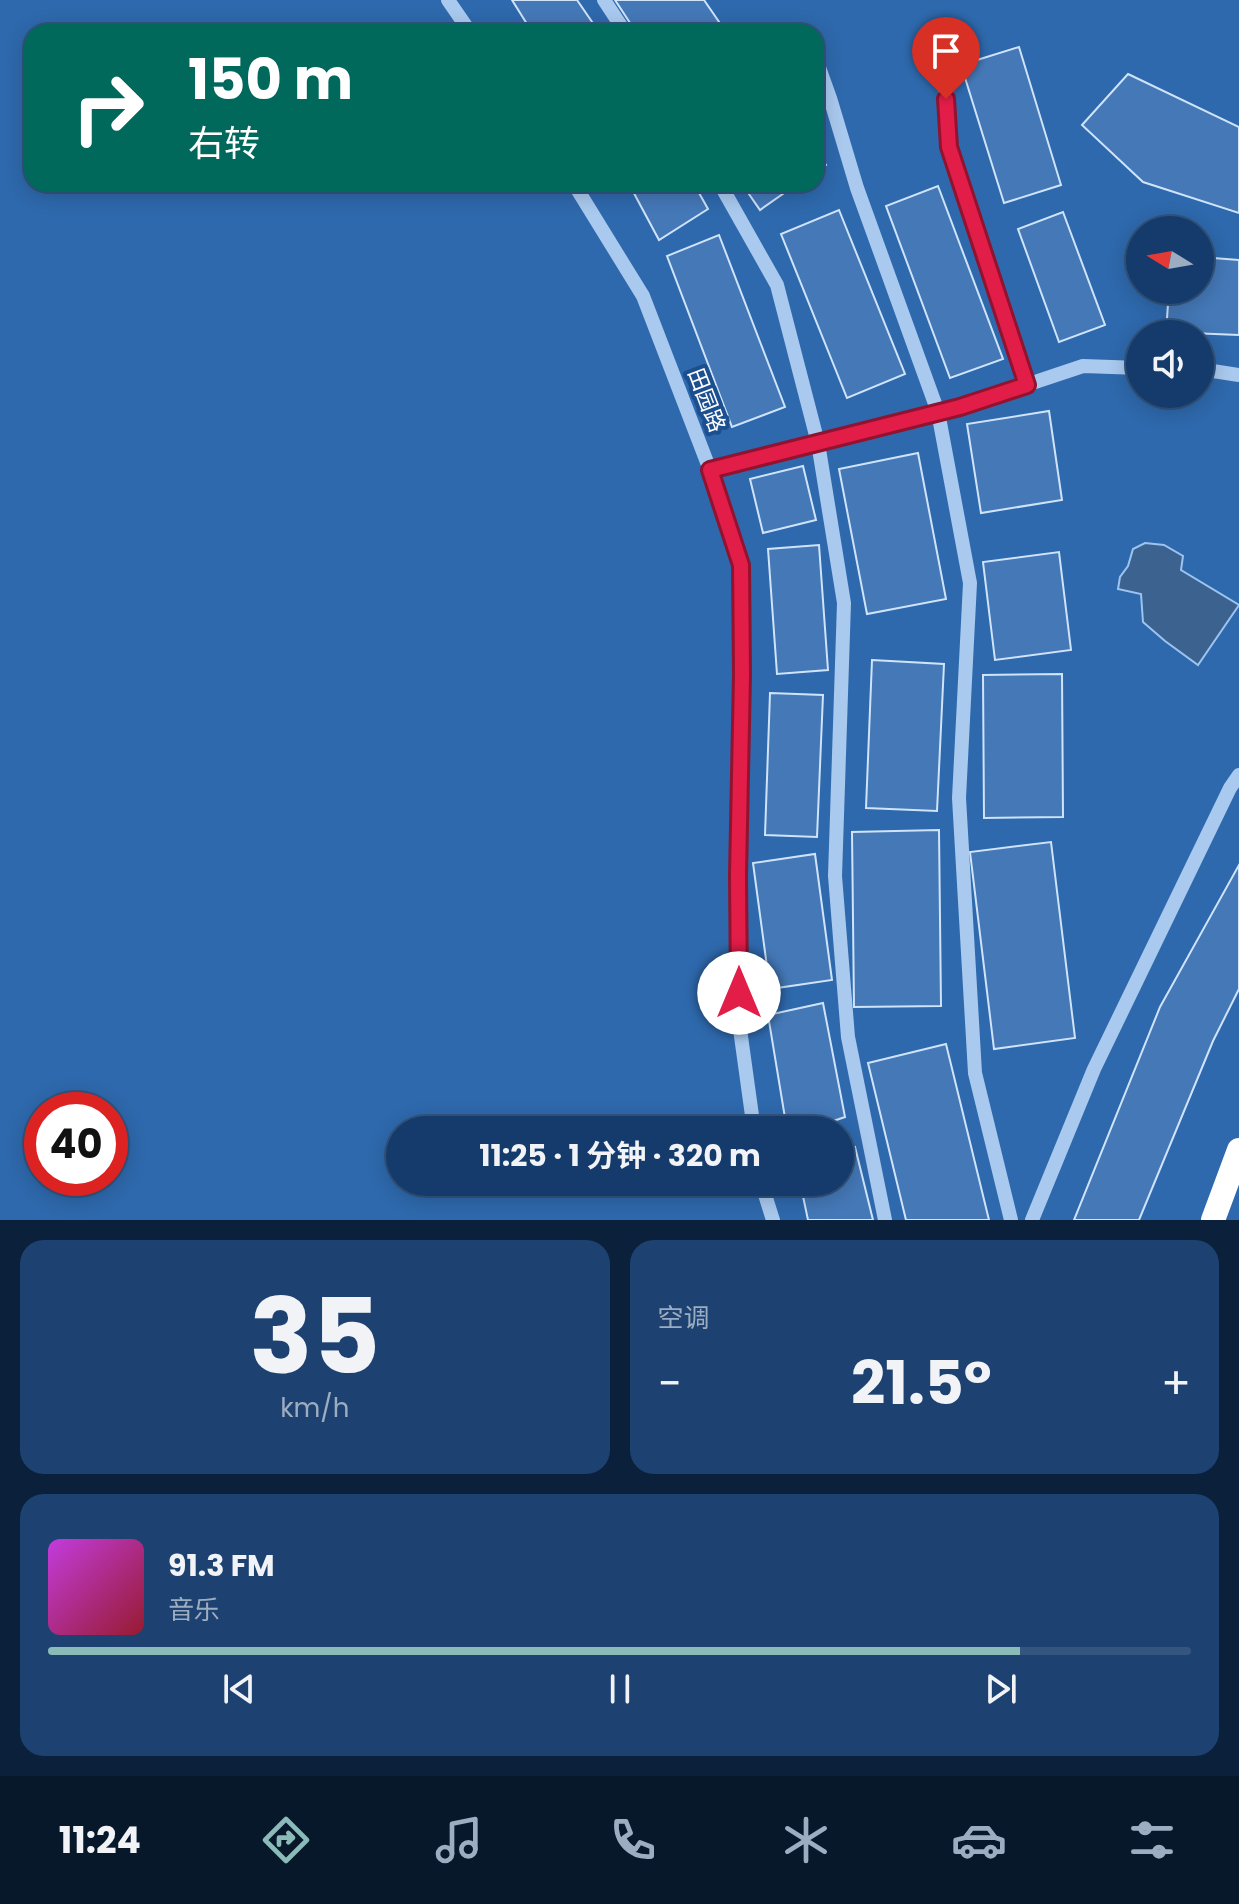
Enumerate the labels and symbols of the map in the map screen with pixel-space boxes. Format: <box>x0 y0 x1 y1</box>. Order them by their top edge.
pin <box>912 17 980 99</box>
north arrow <box>1126 216 1214 304</box>
street label: 田园路 <box>680 364 733 437</box>
position arrow <box>697 951 781 1035</box>
speed limit sign: 40 <box>24 1092 128 1196</box>

